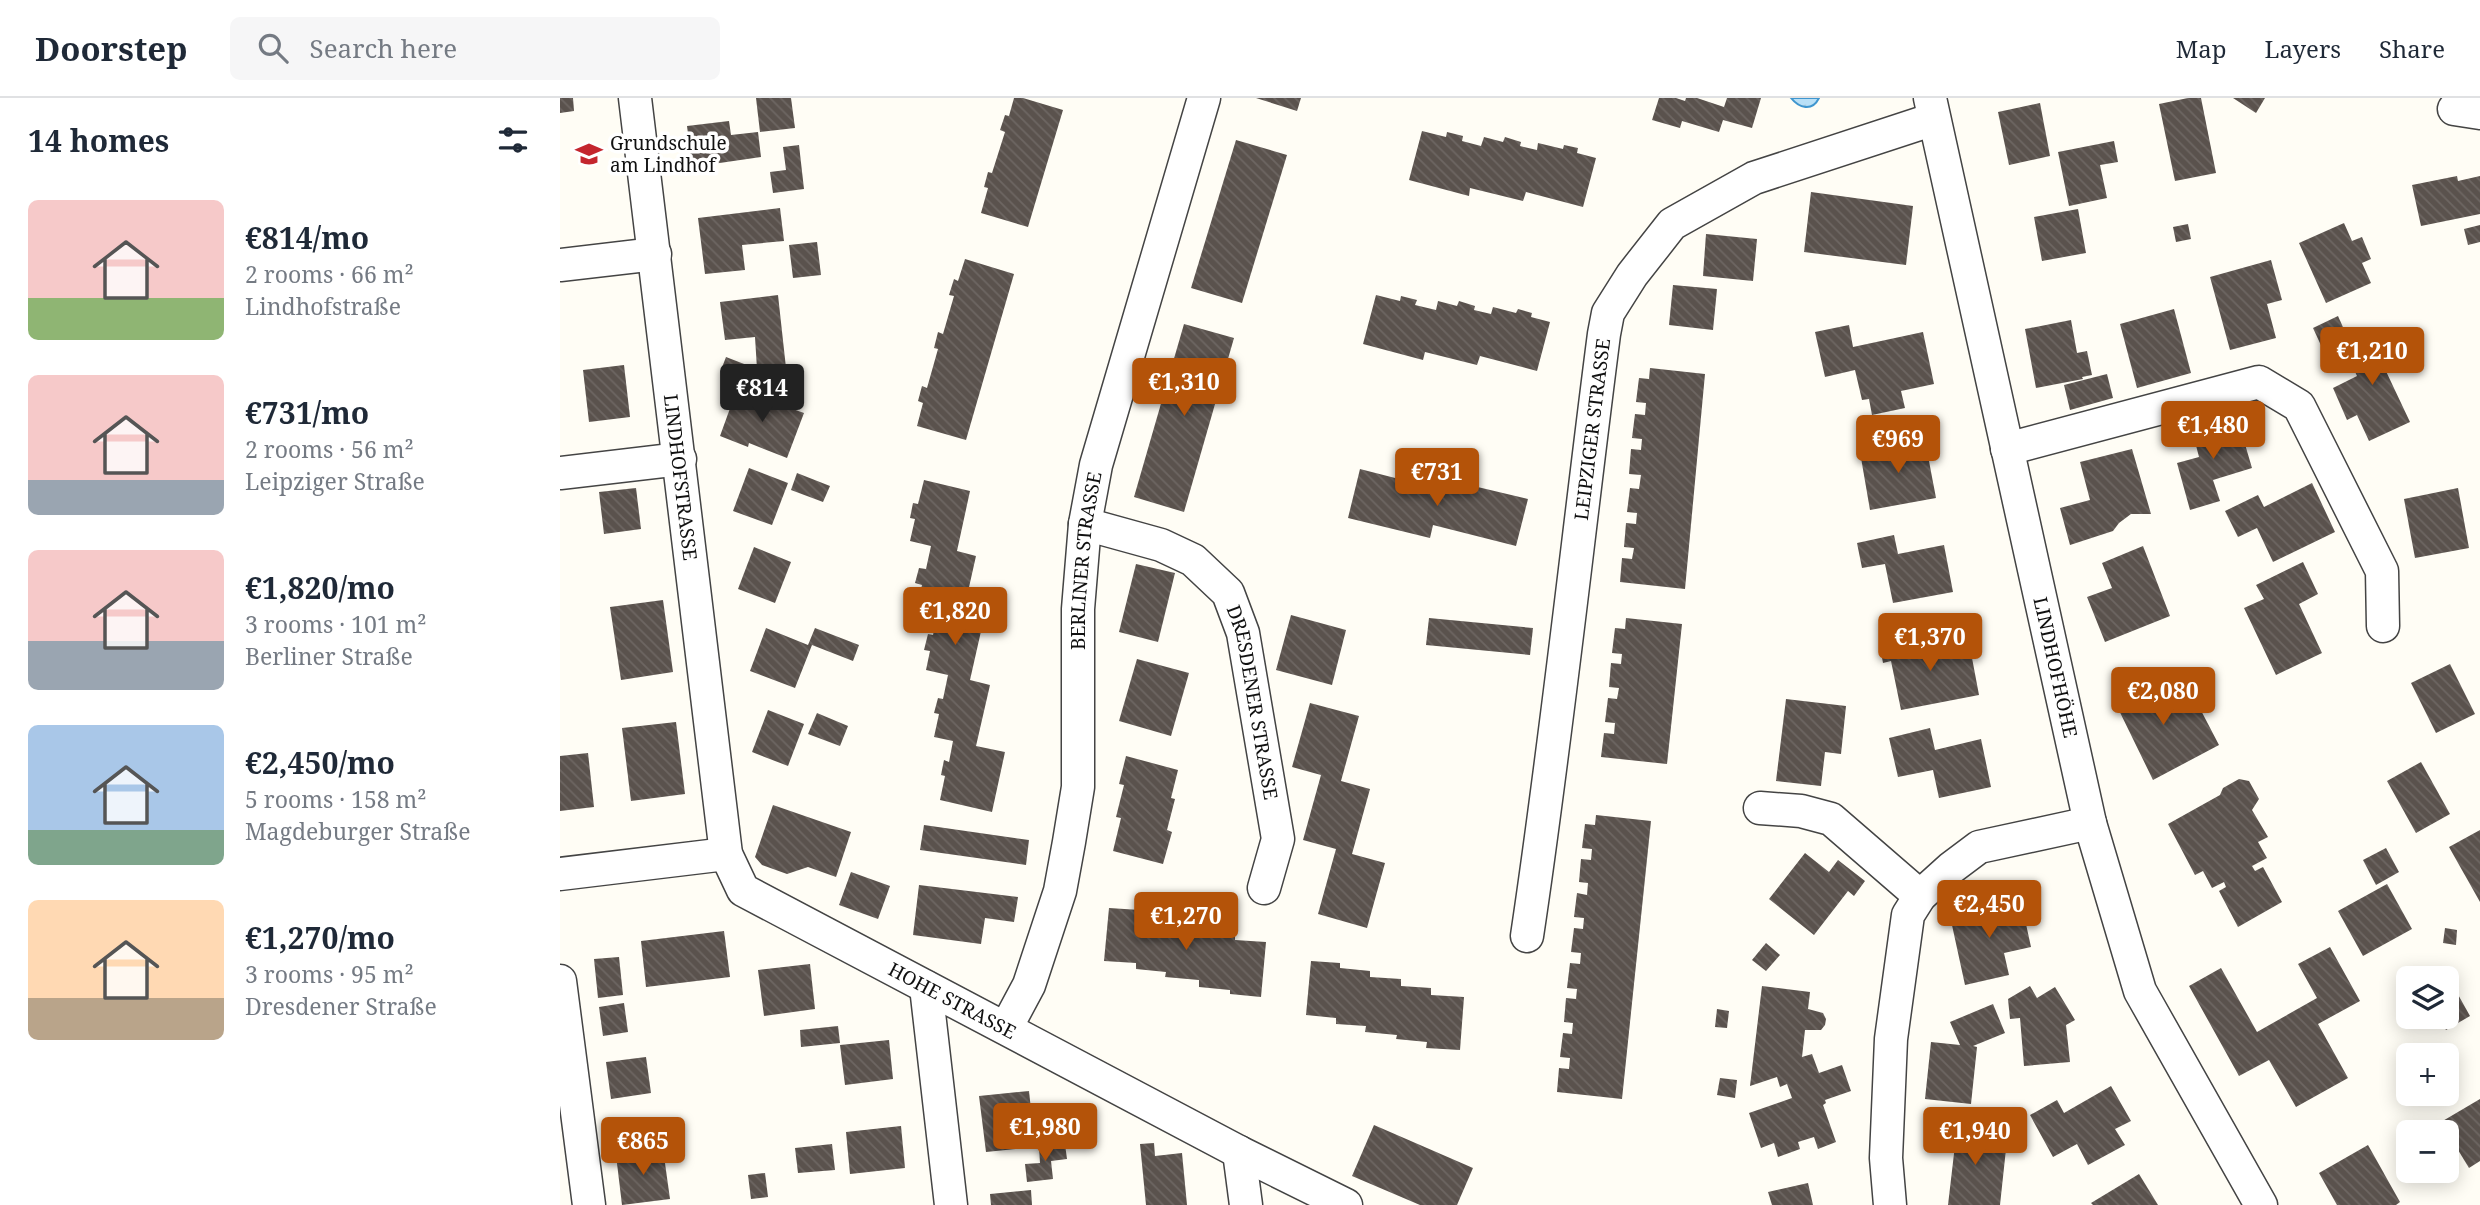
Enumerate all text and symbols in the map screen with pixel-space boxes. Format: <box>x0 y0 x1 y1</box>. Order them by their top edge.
search box <box>230 17 720 80</box>
text: Doorstep <box>35 26 188 71</box>
icon: search <box>254 29 292 67</box>
text: Search here <box>310 30 457 66</box>
text: Map <box>2176 32 2227 65</box>
text: Layers <box>2265 32 2341 65</box>
text: Share <box>2379 32 2445 65</box>
text: 14 homes <box>28 120 169 161</box>
icon: filters <box>494 121 532 159</box>
place label: Grundschule am Lindhof <box>610 130 727 178</box>
school or university icon: Grundschule am Lindhof <box>574 139 604 169</box>
text: €814/mo <box>245 217 369 258</box>
icon: home <box>84 228 168 312</box>
text: 2 rooms · 66 m² <box>245 258 414 290</box>
text: Lindhofstraße <box>245 290 401 322</box>
pin: €1,210 <box>2315 328 2429 387</box>
text: €1,210 <box>2336 334 2408 366</box>
street label: LEIPZIGER STRASSE <box>1568 336 1616 522</box>
pin: €1,310 <box>1127 358 1241 418</box>
pin: €814 <box>721 364 803 424</box>
text: €1,310 <box>1148 365 1220 397</box>
text: €814 <box>736 371 788 403</box>
text: €731/mo <box>245 392 369 433</box>
street label: LINDHOFSTRASSE <box>658 393 704 562</box>
pin: €1,480 <box>2156 402 2270 461</box>
icon: home <box>84 403 168 487</box>
text: €1,480 <box>2177 408 2249 440</box>
pin: €969 <box>1857 416 1939 475</box>
text: €969 <box>1872 422 1924 454</box>
text: 2 rooms · 56 m² <box>245 433 414 465</box>
pin: €731 <box>1396 448 1478 508</box>
text: €731 <box>1411 455 1463 487</box>
text: Leipziger Straße <box>245 465 425 497</box>
street label: BERLINER STRASSE <box>1065 469 1108 650</box>
text: €1,820/mo <box>245 567 395 608</box>
icon: home <box>84 578 168 662</box>
pin: €1,820 <box>898 588 1012 647</box>
text: €1,820 <box>919 594 991 626</box>
street label: LINDHOFHÖHE <box>2027 594 2084 740</box>
street label: DRESDENER STRASSE <box>1221 601 1284 802</box>
text: 3 rooms · 101 m² <box>245 608 427 640</box>
pin: €1,370 <box>1873 614 1987 673</box>
text: €1,370 <box>1894 620 1966 652</box>
text: Berliner Straße <box>245 640 413 672</box>
pin: €2,080 <box>2106 668 2220 727</box>
text: €2,080 <box>2127 674 2199 706</box>
text: €2,450/mo <box>245 742 395 783</box>
icon: home <box>84 753 168 837</box>
text: 5 rooms · 158 m² <box>245 783 427 815</box>
text: Magdeburger Straße <box>245 815 471 847</box>
pin: €2,450 <box>1932 880 2046 940</box>
text: €2,450 <box>1953 887 2025 919</box>
pin: €1,270 <box>1129 892 1243 952</box>
text: €1,270 <box>1150 899 1222 931</box>
text: €1,270/mo <box>245 917 395 958</box>
icon: home <box>84 928 168 1012</box>
street label: HOHE STRASSE <box>884 956 1021 1045</box>
text: 3 rooms · 95 m² <box>245 958 414 990</box>
map controls <box>2396 966 2459 1183</box>
button: layers <box>2396 966 2459 1029</box>
text: Dresdener Straße <box>245 990 437 1022</box>
button: + <box>2396 1043 2459 1106</box>
pin: €1,980 <box>988 1104 1102 1163</box>
pin: €1,940 <box>1918 1108 2032 1167</box>
text: €1,980 <box>1009 1110 1081 1142</box>
text: €1,940 <box>1939 1114 2011 1146</box>
pin: €865 <box>602 1118 684 1177</box>
button: − <box>2396 1120 2459 1183</box>
text: €865 <box>617 1124 669 1156</box>

